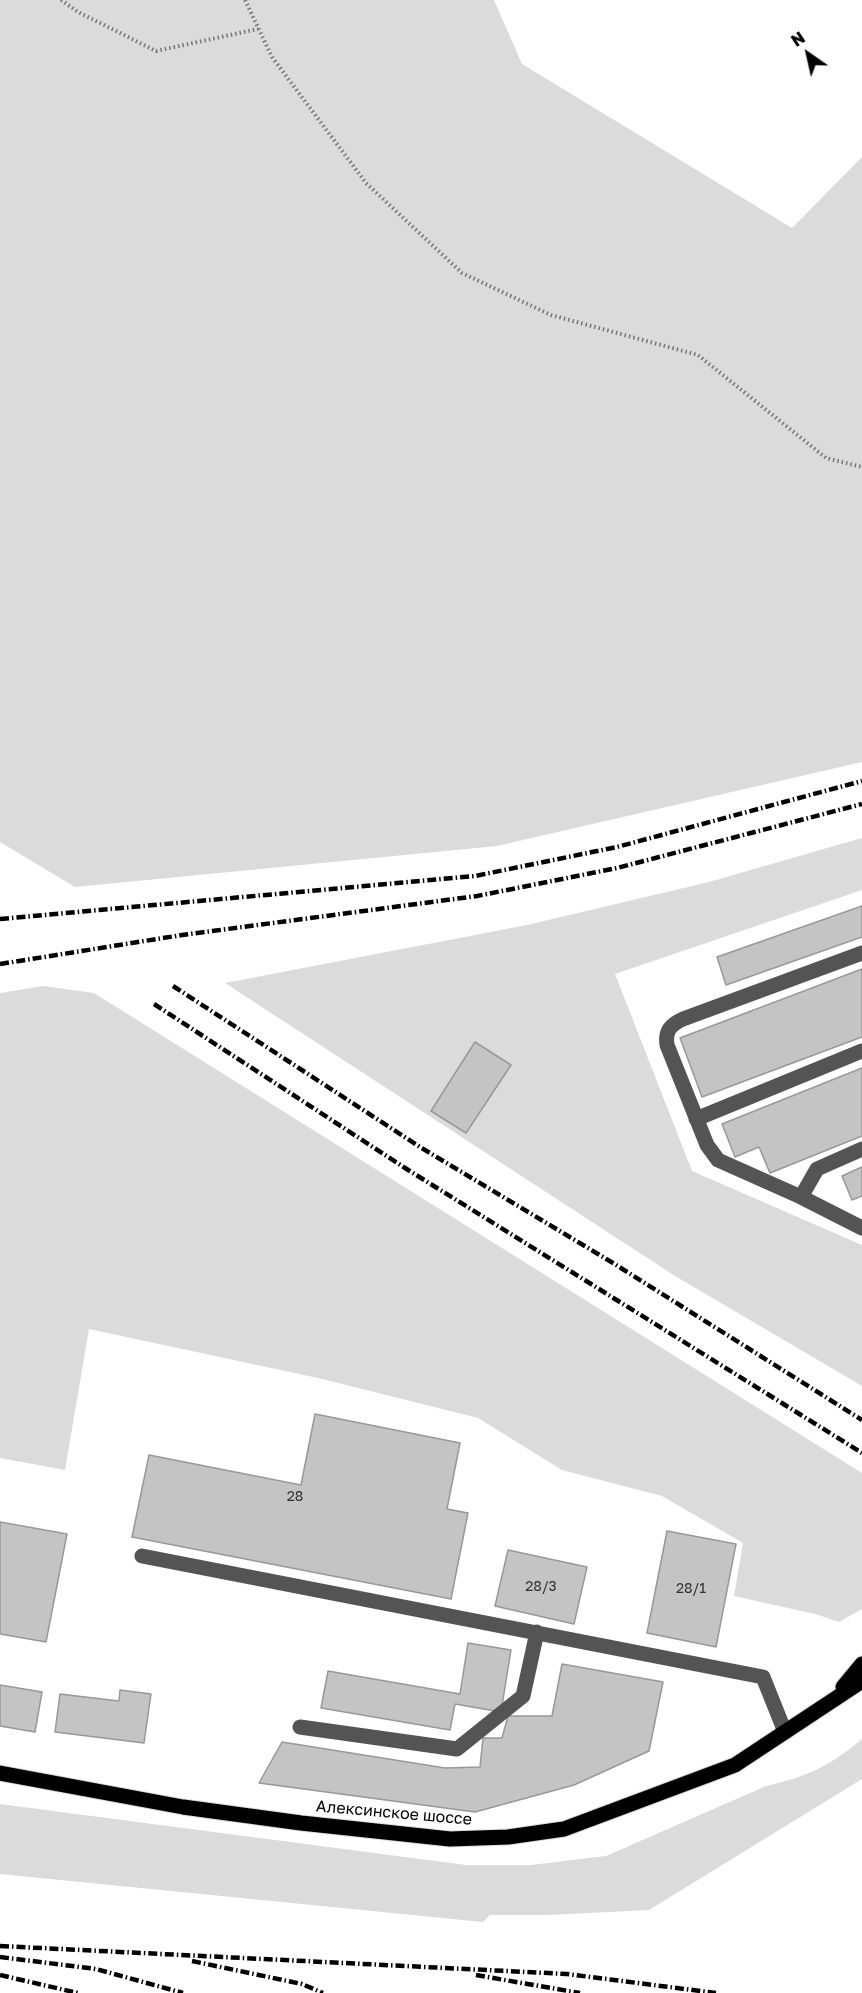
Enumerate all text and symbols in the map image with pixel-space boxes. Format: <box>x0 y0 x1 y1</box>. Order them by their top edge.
north arrow <box>778 24 838 84</box>
text: N <box>787 27 809 51</box>
house number: 28 <box>287 1489 303 1505</box>
house number: 28/3 <box>525 1579 557 1595</box>
house number: 28/1 <box>676 1581 706 1597</box>
street label: Алексинское шоссе <box>315 1797 473 1829</box>

